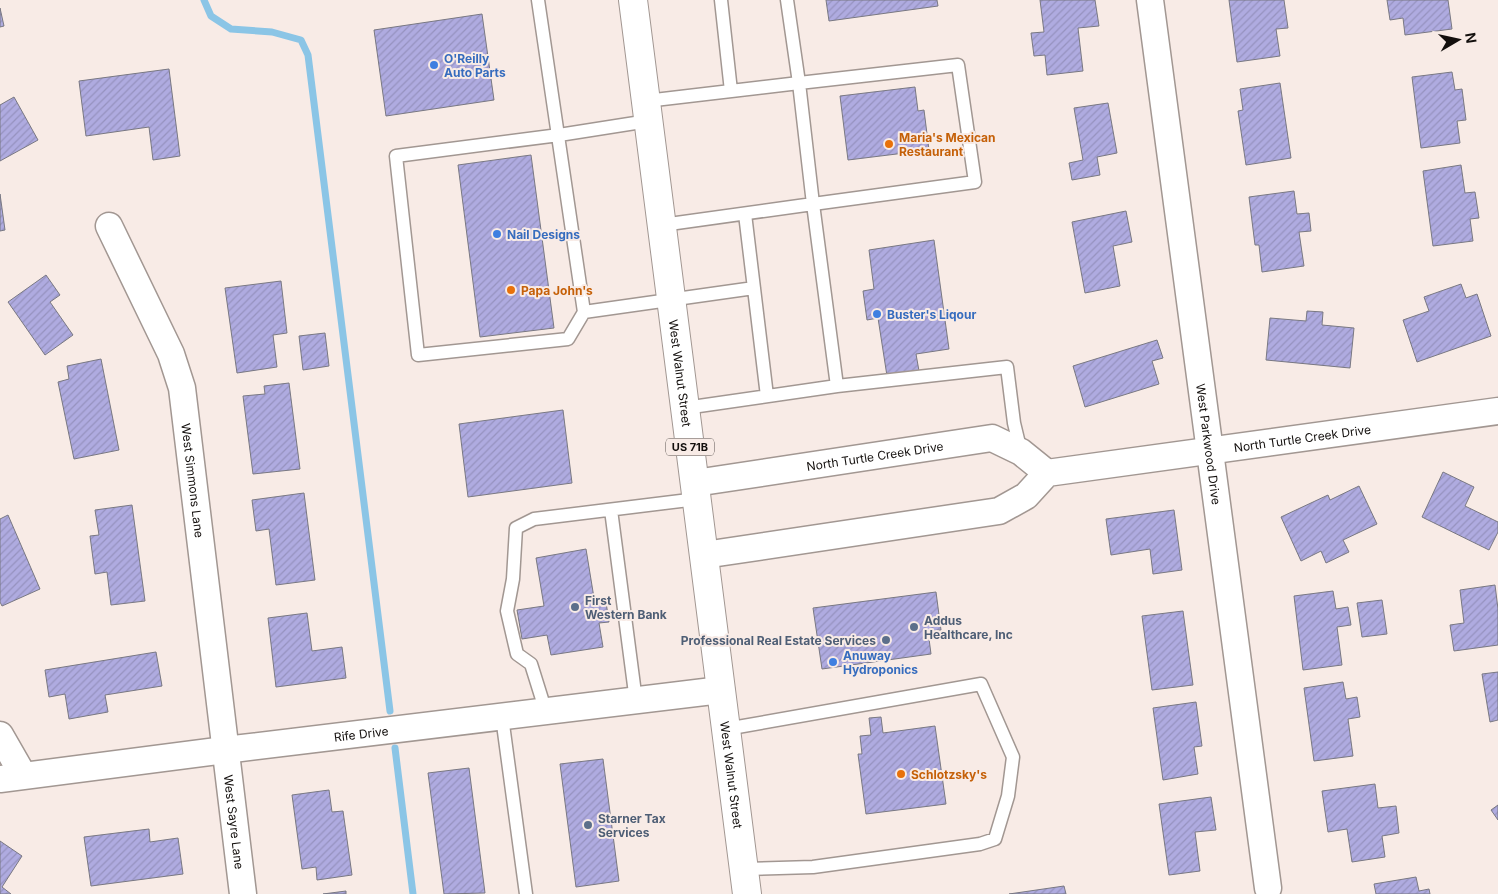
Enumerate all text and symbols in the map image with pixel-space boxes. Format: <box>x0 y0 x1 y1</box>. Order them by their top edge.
north arrow <box>1433 15 1483 65</box>
text: N <box>1462 31 1481 44</box>
place label: O'Reilly Auto Parts <box>444 51 506 80</box>
marker: O'Reilly Auto Parts <box>428 59 440 71</box>
place label: Maria's Mexican Restaurant <box>899 130 996 159</box>
marker: Maria's Mexican Restaurant <box>883 138 895 150</box>
place label: Nail Designs <box>507 227 580 242</box>
marker: Nail Designs <box>491 228 503 240</box>
place label: Papa John's <box>521 283 593 298</box>
marker: Papa John's <box>505 284 517 296</box>
place label: Buster's Liqour <box>887 307 976 322</box>
marker: Buster's Liqour <box>871 308 883 320</box>
street label: West Walnut Street <box>666 318 695 428</box>
street label: West Parkwood Drive <box>1194 383 1224 506</box>
street label: North Turtle Creek Drive <box>1233 421 1372 455</box>
street label: West Simmons Lane <box>179 422 207 538</box>
road number: US 71B <box>666 438 714 456</box>
street label: North Turtle Creek Drive <box>806 438 944 474</box>
place label: First Western Bank <box>585 593 667 622</box>
marker: First Western Bank <box>569 601 581 613</box>
place label: Addus Healthcare, Inc <box>924 613 1013 642</box>
marker: Addus Healthcare, Inc <box>908 621 920 633</box>
place label: Professional Real Estate Services <box>681 633 876 648</box>
marker: Professional Real Estate Services <box>880 634 892 646</box>
place label: Anuway Hydroponics <box>843 648 918 677</box>
marker: Anuway Hydroponics <box>827 656 839 668</box>
street label: West Walnut Street <box>718 720 746 829</box>
street label: Rife Drive <box>333 723 389 744</box>
place label: Schlotzsky's <box>911 767 987 782</box>
marker: Schlotzsky's <box>895 768 907 780</box>
street label: West Sayre Lane <box>221 774 247 870</box>
place label: Starner Tax Services <box>598 811 666 840</box>
marker: Starner Tax Services <box>582 819 594 831</box>

